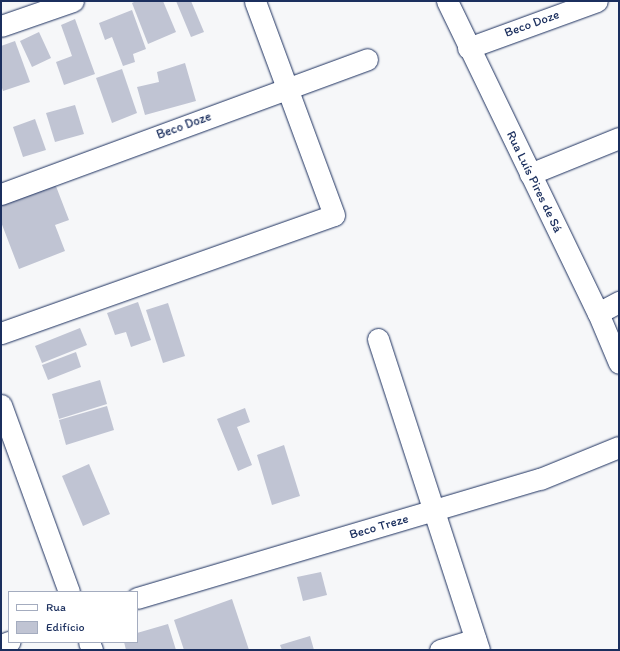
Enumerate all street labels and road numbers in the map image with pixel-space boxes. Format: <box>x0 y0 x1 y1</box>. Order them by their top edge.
street label: Beco Doze <box>502 7 562 41</box>
street label: Beco Doze <box>154 109 214 143</box>
street label: Rua Luís Pires de Sá <box>503 129 565 235</box>
street label: Beco Treze <box>348 511 410 543</box>

